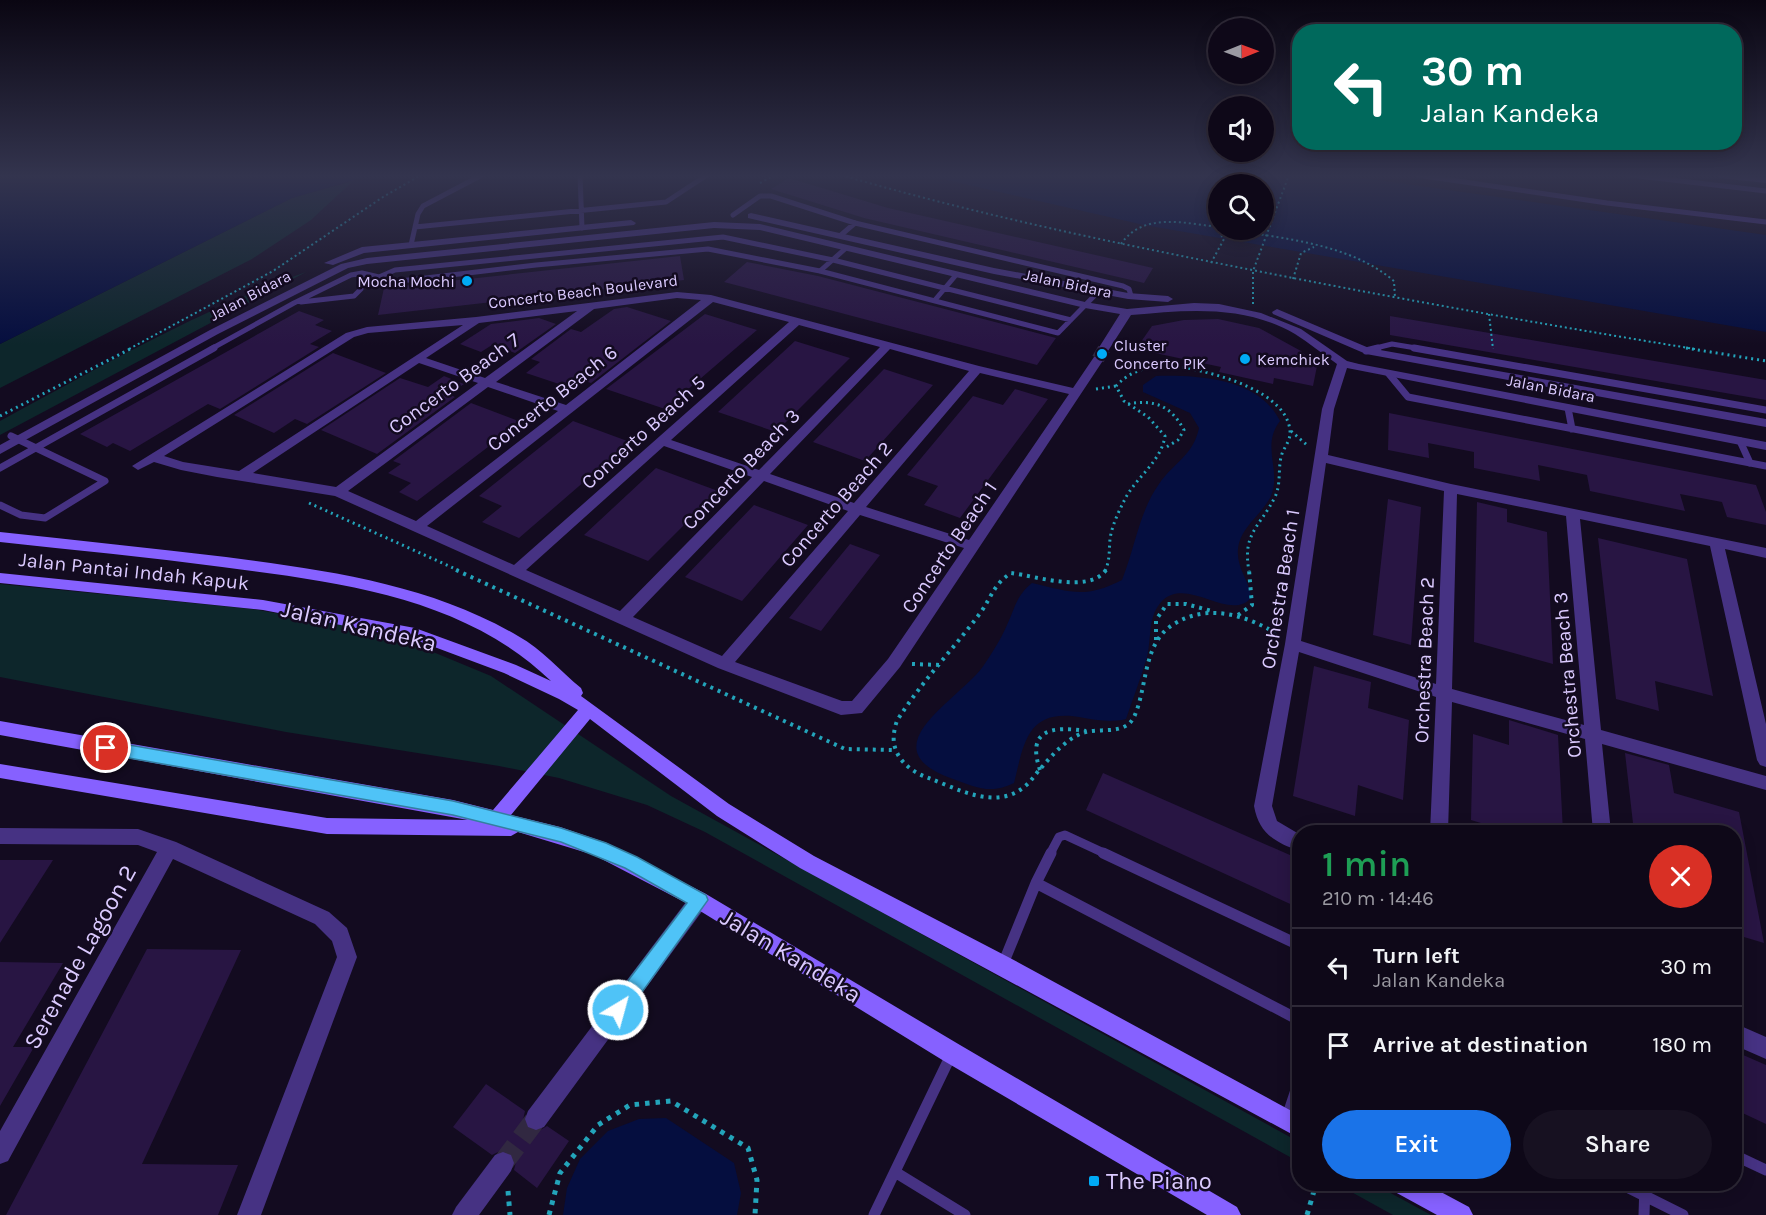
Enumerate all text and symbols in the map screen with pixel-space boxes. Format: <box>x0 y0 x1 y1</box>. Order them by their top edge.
north arrow <box>1208 18 1274 84</box>
map controls <box>1208 18 1274 240</box>
text: 30 m <box>1421 46 1524 96</box>
icon: left <box>1322 48 1400 126</box>
button: sound <box>1208 96 1274 162</box>
text: Jalan Kandeka <box>1421 97 1599 129</box>
button: search <box>1208 174 1274 240</box>
street label: Jalan Bidara <box>1022 265 1114 302</box>
street label: Jalan Bidara <box>206 266 294 325</box>
street label: Concerto Beach Boulevard <box>487 270 679 313</box>
place label: Mocha Mochi <box>357 272 455 291</box>
marker: Mocha Mochi <box>460 274 474 288</box>
street label: Concerto Beach 7 <box>384 328 525 439</box>
place label: Cluster Concerto PIK <box>1114 336 1206 373</box>
street label: Concerto Beach 6 <box>483 341 622 456</box>
marker: Cluster Concerto PIK <box>1095 347 1109 361</box>
place label: Kemchick <box>1257 350 1330 369</box>
marker: Kemchick <box>1238 352 1252 366</box>
street label: Concerto Beach 5 <box>577 371 710 494</box>
street label: Jalan Bidara <box>1505 371 1597 406</box>
street label: Concerto Beach 3 <box>678 404 805 535</box>
street label: Concerto Beach 2 <box>776 437 897 572</box>
street label: Concerto Beach 1 <box>897 477 1002 617</box>
street label: Orchestra Beach 1 <box>1257 508 1304 671</box>
street label: Jalan Pantai Indah Kapuk <box>18 548 250 595</box>
street label: Orchestra Beach 2 <box>1410 577 1439 744</box>
street label: Orchestra Beach 3 <box>1549 591 1586 759</box>
street label: Jalan Kandeka <box>279 595 439 657</box>
pin <box>80 722 131 773</box>
icon: arrive <box>89 731 122 764</box>
text: 1 min <box>1322 843 1411 885</box>
button: close <box>1649 845 1712 908</box>
street label: Serenade Lagoon 2 <box>18 860 142 1054</box>
text: 210 m · 14:46 <box>1322 887 1434 910</box>
street label: Jalan Kandeka <box>716 903 866 1009</box>
text: Turn left <box>1373 943 1460 969</box>
icon: left <box>1322 951 1355 984</box>
text: 30 m <box>1660 954 1712 980</box>
text: Jalan Kandeka <box>1373 969 1505 992</box>
position arrow <box>586 978 650 1042</box>
icon: arrive <box>1322 1029 1355 1062</box>
text: Arrive at destination <box>1373 1032 1588 1058</box>
text: 180 m <box>1652 1032 1712 1058</box>
button: Exit <box>1322 1110 1511 1179</box>
button: Share <box>1523 1110 1712 1179</box>
place label: The Piano <box>1106 1167 1212 1195</box>
marker: The Piano <box>1087 1174 1101 1188</box>

